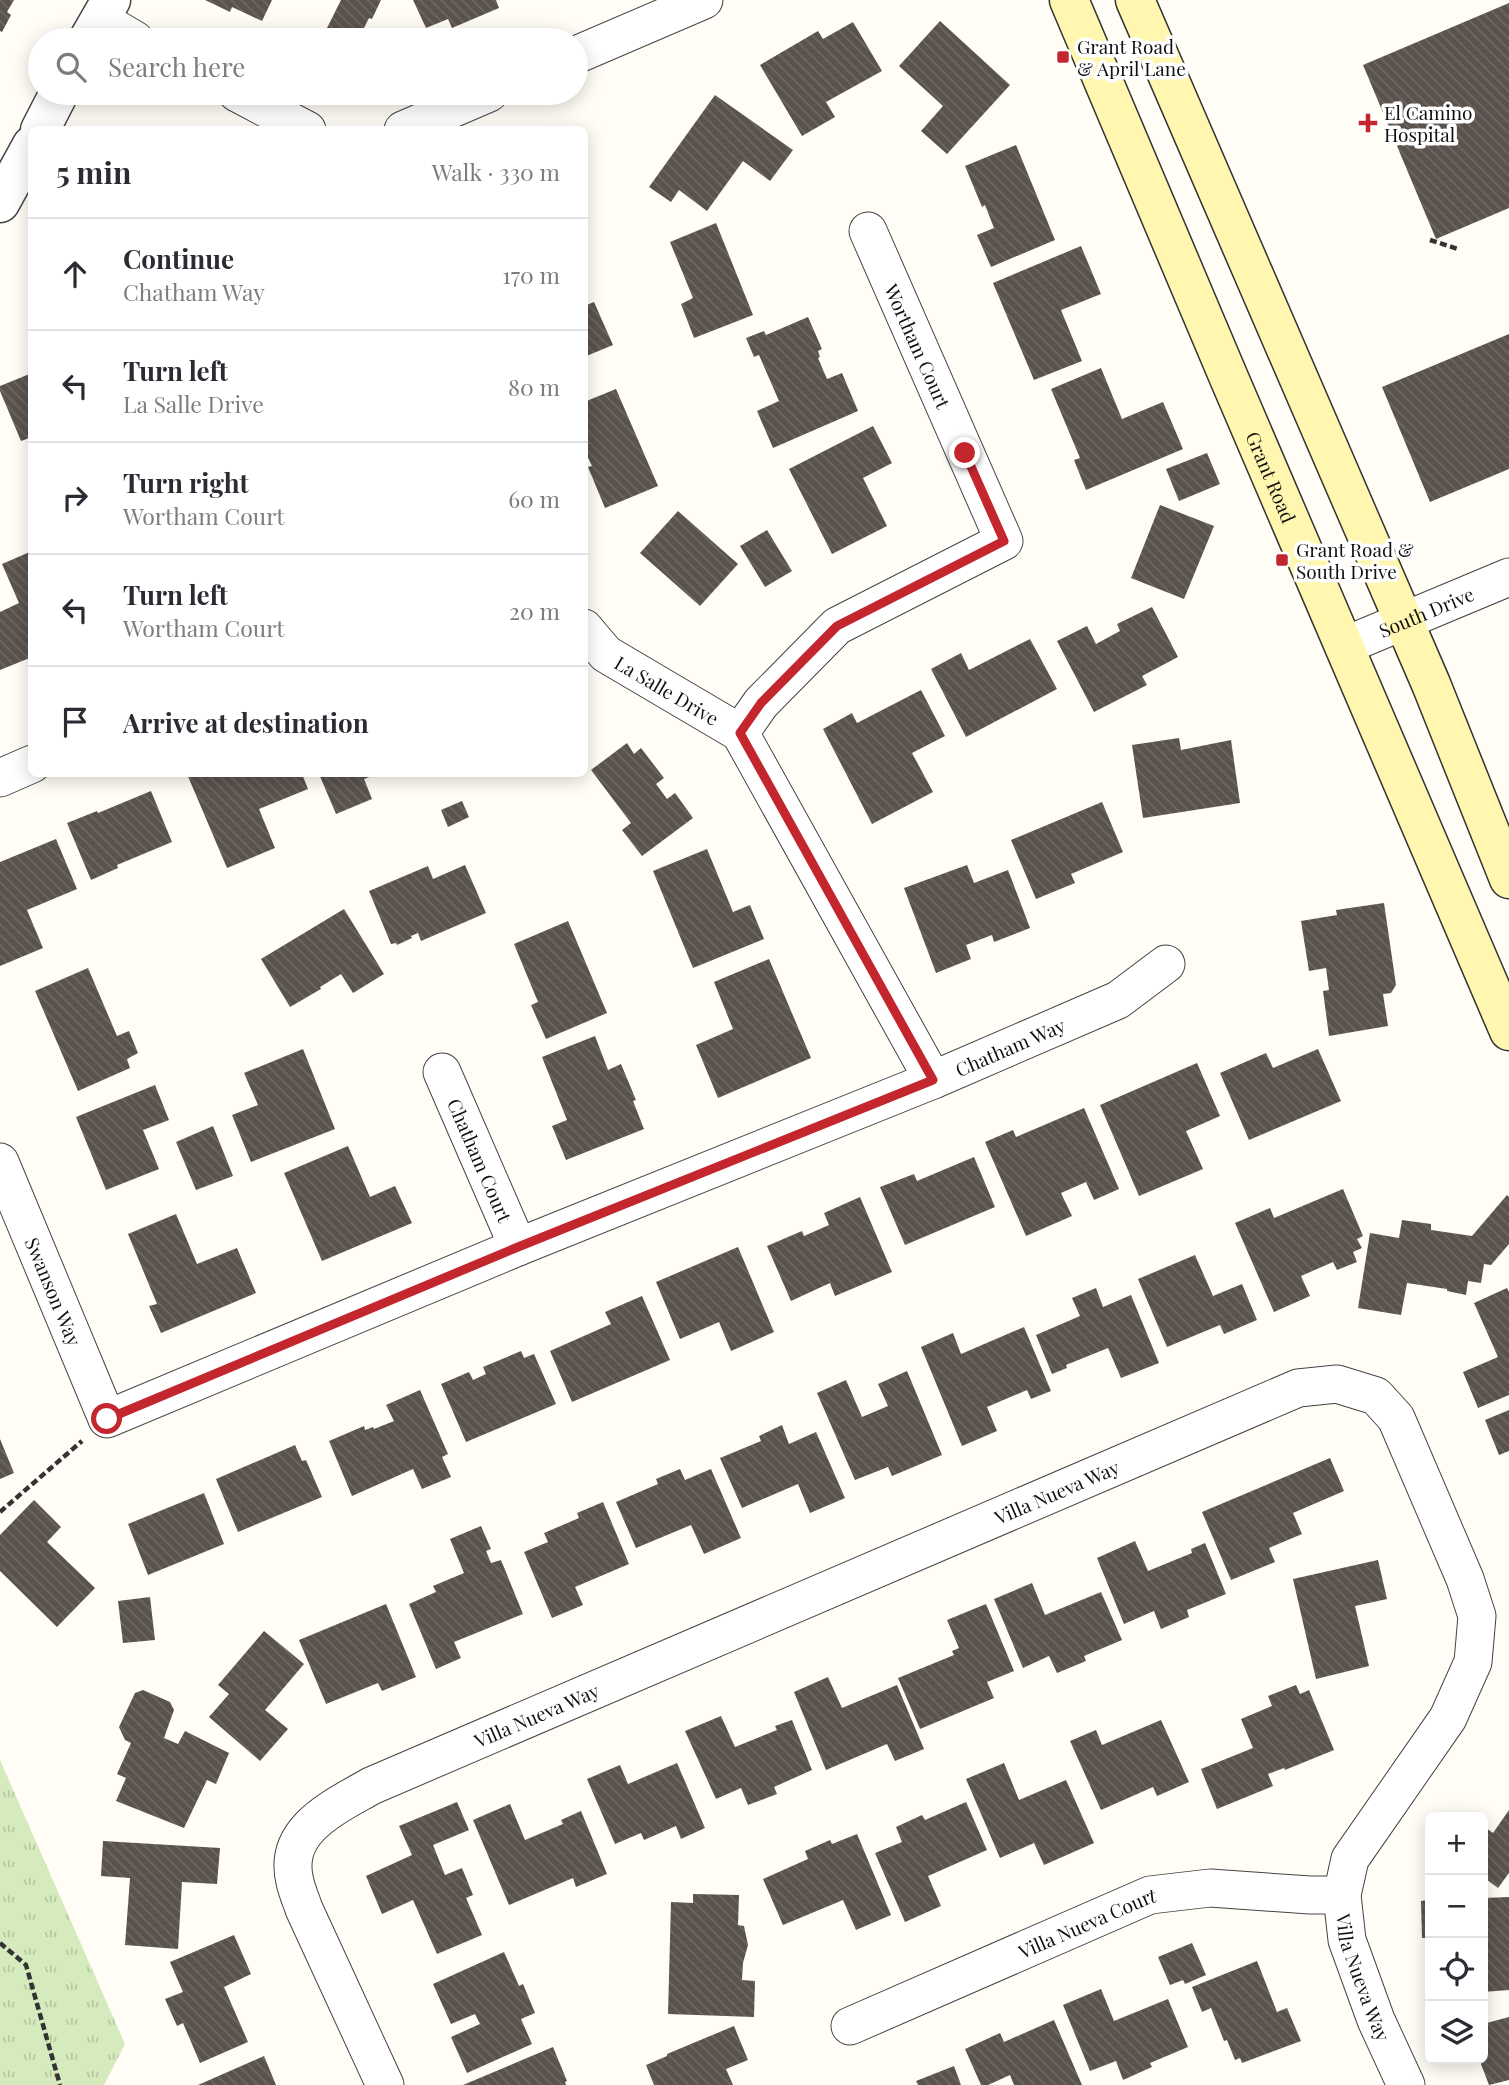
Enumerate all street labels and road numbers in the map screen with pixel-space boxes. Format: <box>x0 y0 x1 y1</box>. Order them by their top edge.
street label: Wortham Court <box>879 279 957 412</box>
street label: Grant Road <box>1240 427 1302 527</box>
street label: South Drive <box>1375 580 1478 643</box>
street label: La Salle Drive <box>610 649 724 731</box>
street label: Chatham Way <box>951 1011 1069 1082</box>
street label: Chatham Court <box>442 1094 519 1226</box>
street label: Swanson Way <box>20 1233 88 1350</box>
street label: Villa Nueva Way <box>989 1453 1123 1530</box>
street label: Villa Nueva Way <box>469 1677 603 1754</box>
street label: Villa Nueva Court <box>1013 1881 1158 1964</box>
street label: Villa Nueva Way <box>1331 1911 1397 2045</box>

